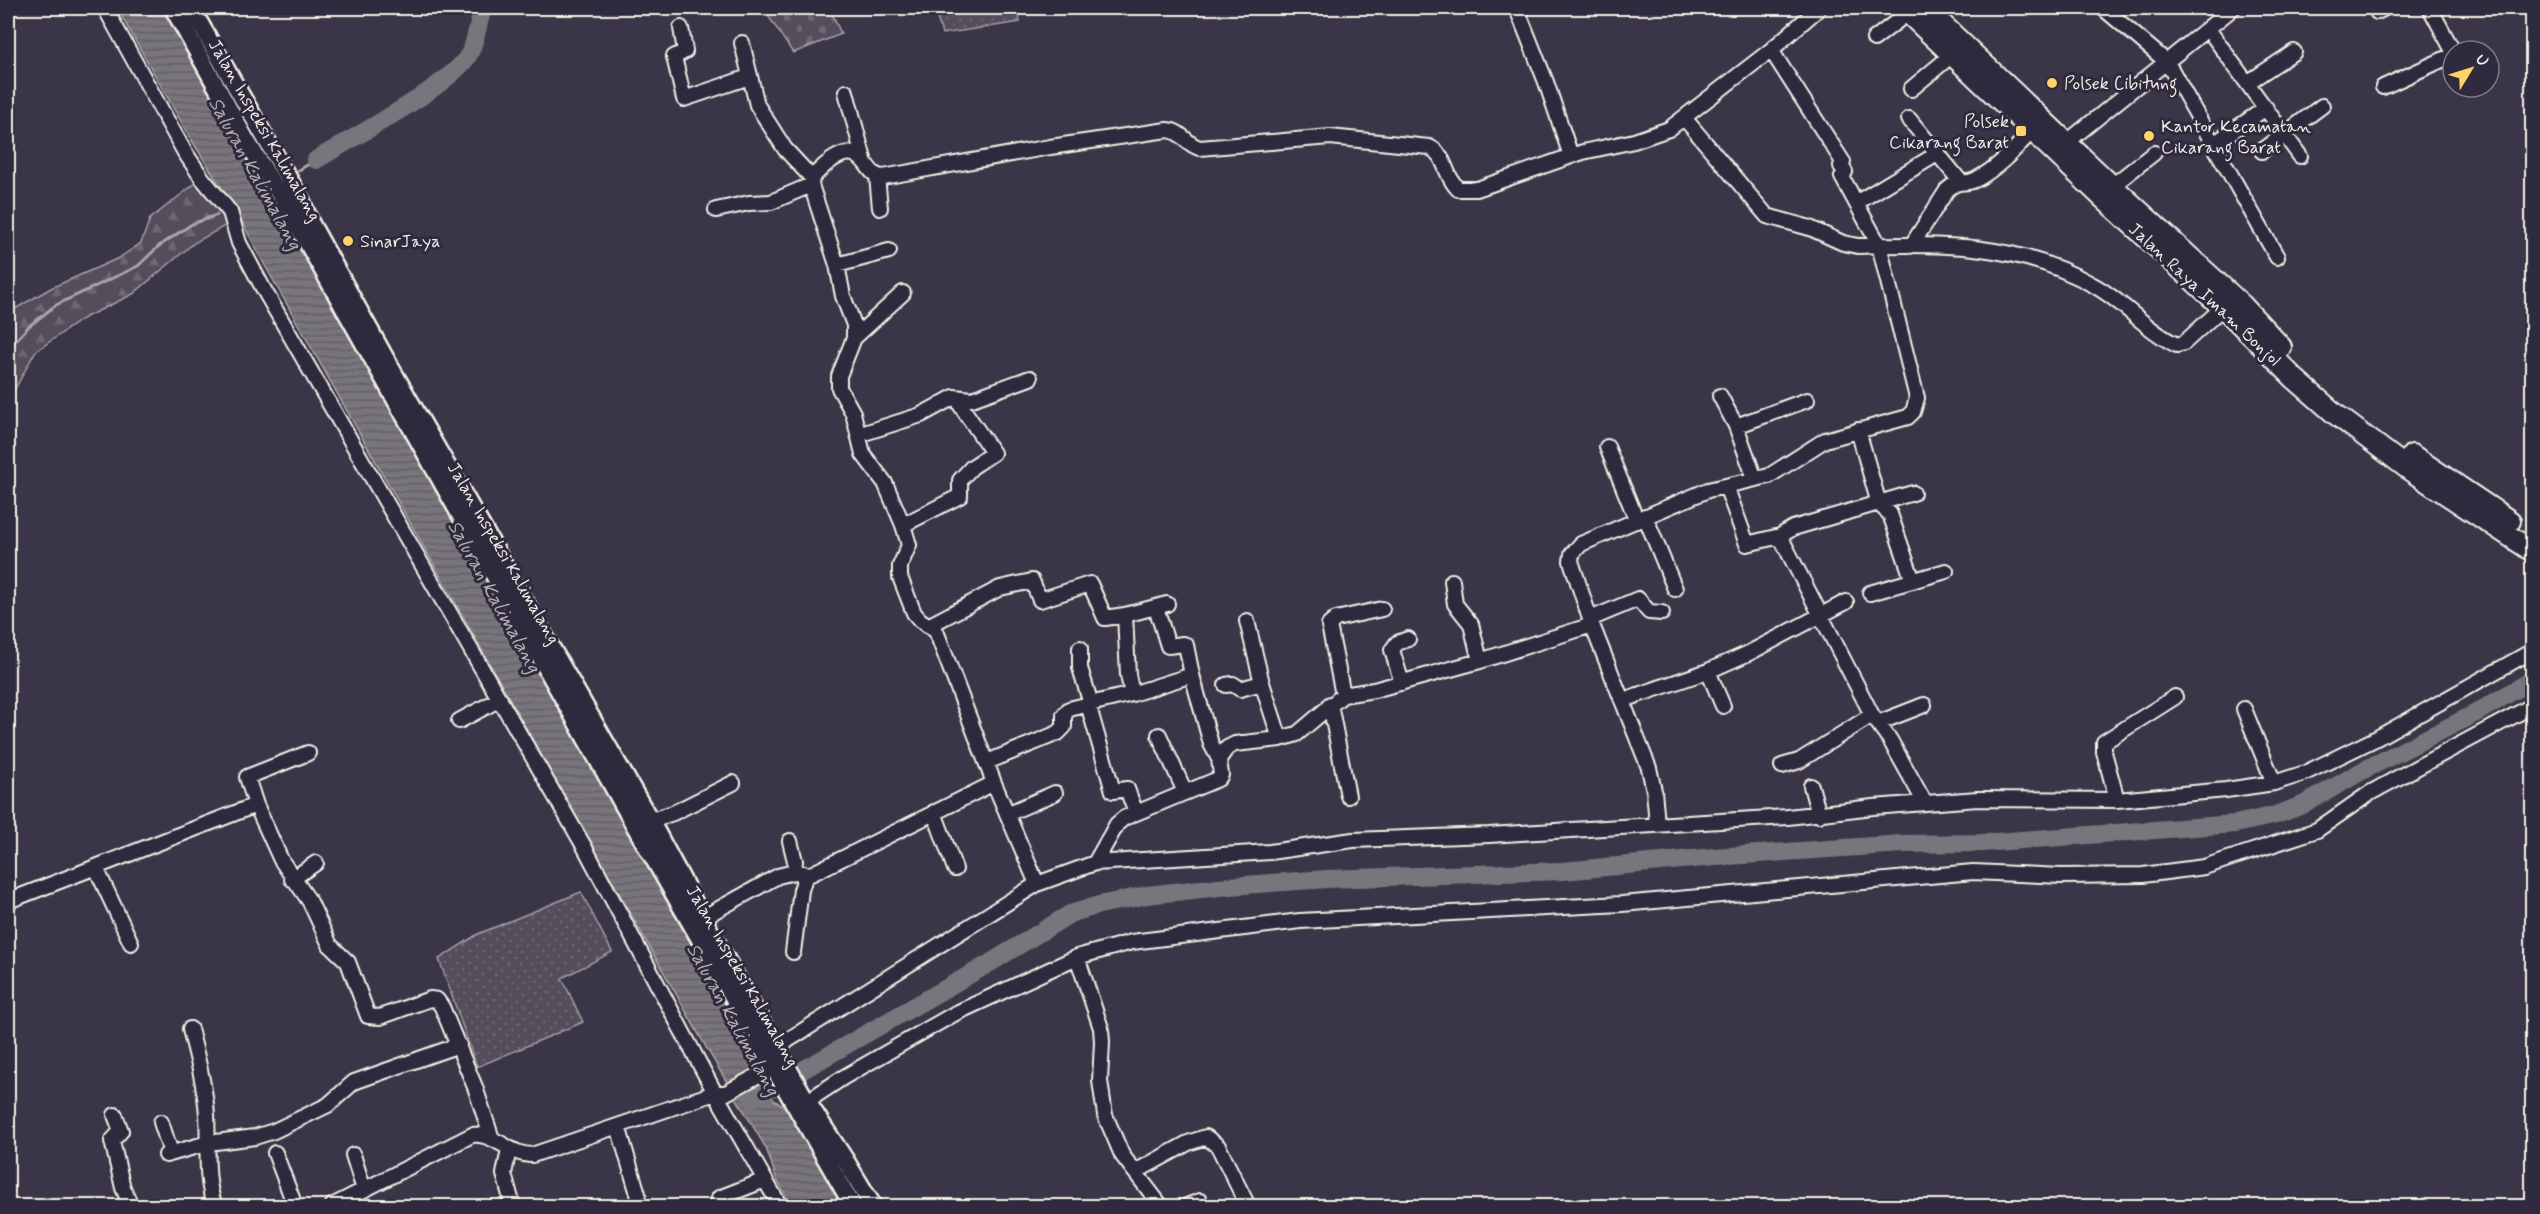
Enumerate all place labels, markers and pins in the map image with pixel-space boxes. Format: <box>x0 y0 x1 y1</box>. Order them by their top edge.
place label: Polsek Cibitung <box>2064 72 2177 98</box>
marker: Polsek Cibitung <box>2045 76 2059 90</box>
place label: Polsek Cikarang Barat <box>1889 110 2009 157</box>
place label: Kantor Kecamatan Cikarang Barat <box>2161 115 2311 162</box>
marker: Polsek Cikarang Barat <box>2014 124 2028 138</box>
marker: Kantor Kecamatan Cikarang Barat <box>2142 129 2156 143</box>
place label: SinarJaya <box>360 230 441 254</box>
marker: SinarJaya <box>341 234 355 248</box>

